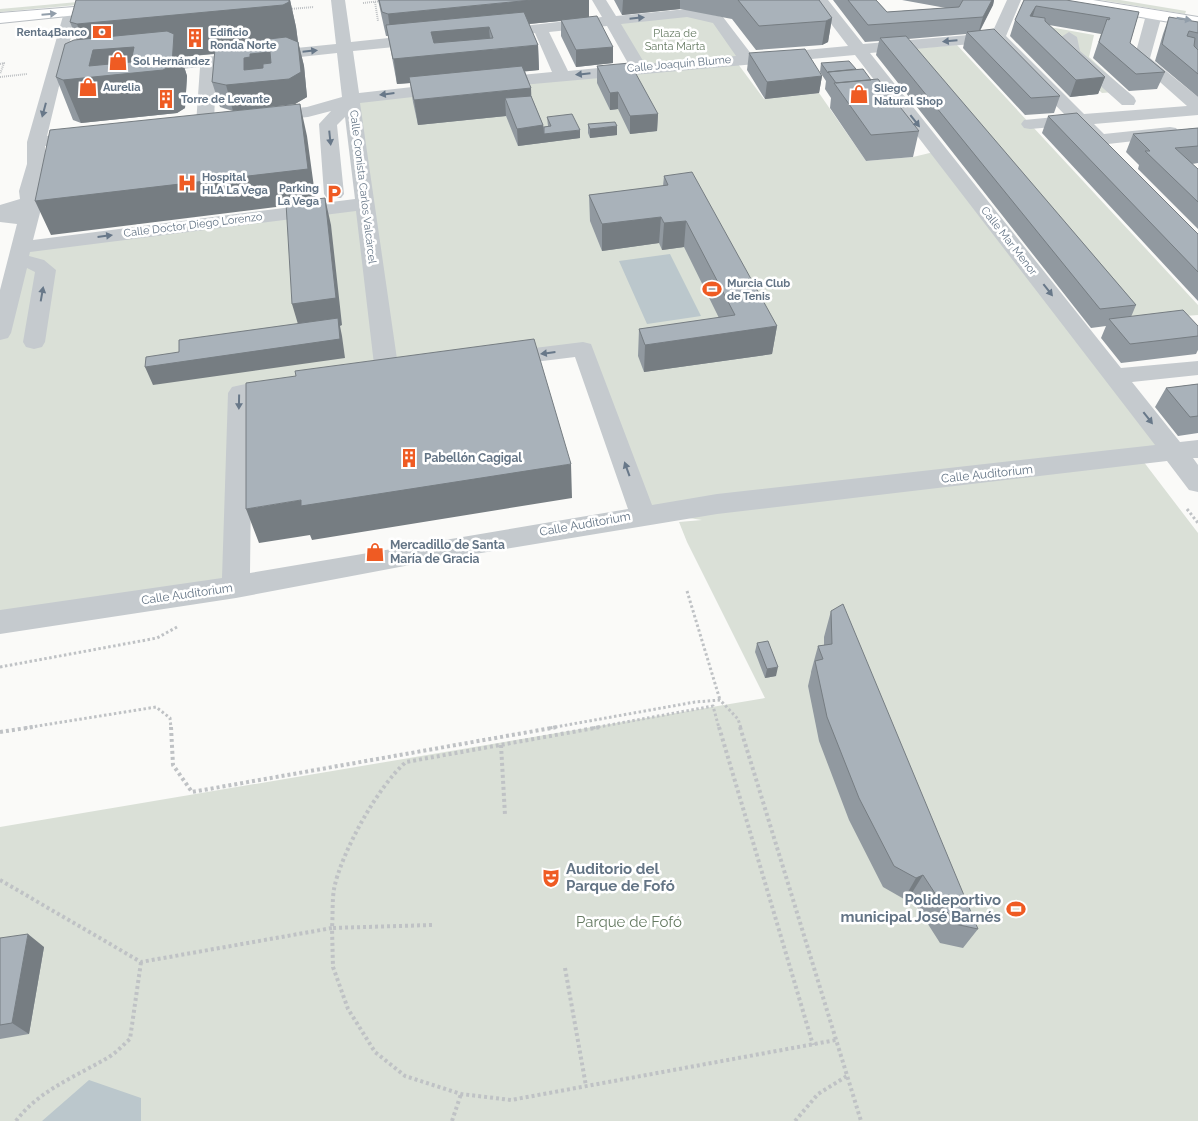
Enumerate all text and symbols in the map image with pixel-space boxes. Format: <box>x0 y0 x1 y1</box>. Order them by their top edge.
one-way arrow <box>41 10 57 18</box>
one-way arrow <box>629 14 645 22</box>
one-way arrow <box>1176 16 1192 24</box>
bank icon: Renta4Banco <box>91 21 113 43</box>
place label: Renta4Banco <box>17 26 87 39</box>
place label: Edificio Ronda Norte <box>210 26 277 52</box>
building icon: Edificio Ronda Norte <box>184 27 206 49</box>
park label: Plaza de Santa Marta <box>645 27 705 53</box>
one-way arrow <box>941 37 957 45</box>
one-way arrow <box>303 47 319 55</box>
shop icon: Sol Hernández <box>107 50 129 72</box>
street label: Calle Joaquín Blume <box>626 53 732 75</box>
place label: Sol Hernández <box>133 55 210 68</box>
one-way arrow <box>575 70 591 78</box>
shop icon: Aurelia <box>77 76 99 98</box>
place label: Aurelia <box>103 81 140 94</box>
place label: Sliego Natural Shop <box>874 82 943 108</box>
shop icon: Sliego Natural Shop <box>848 83 870 105</box>
building icon: Torre de Levante <box>155 88 177 110</box>
one-way arrow <box>379 90 395 98</box>
place label: Torre de Levante <box>181 93 270 106</box>
one-way arrow <box>40 102 48 117</box>
street label: Calle Cronista Carlos Valcárcel <box>347 109 379 265</box>
one-way arrow <box>910 114 920 128</box>
one-way arrow <box>326 130 334 146</box>
place label: Hospital HLA La Vega <box>202 171 268 197</box>
hospital icon: Hospital HLA La Vega <box>176 172 198 194</box>
place label: Parking La Vega <box>277 182 319 208</box>
parking icon: Parking La Vega <box>323 183 345 205</box>
street label: Calle Mar Menor <box>978 204 1040 278</box>
street label: Calle Doctor Diego Lorenzo <box>123 210 264 240</box>
one-way arrow <box>97 232 113 240</box>
place label: Murcia Club de Tenis <box>727 277 790 303</box>
sports icon: Murcia Club de Tenis <box>701 278 723 300</box>
one-way arrow <box>1042 283 1053 296</box>
one-way arrow <box>38 285 46 301</box>
one-way arrow <box>540 349 556 357</box>
one-way arrow <box>235 394 243 410</box>
one-way arrow <box>1143 411 1153 425</box>
building icon: Pabellón Cagigal <box>398 447 420 469</box>
place label: Pabellón Cagigal <box>424 451 522 465</box>
one-way arrow <box>623 461 630 476</box>
street label: Calle Auditorium <box>940 462 1034 486</box>
street label: Calle Auditorium <box>538 509 632 539</box>
place label: Mercadillo de Santa María de Gracia <box>390 538 505 566</box>
shop icon: Mercadillo de Santa María de Gracia <box>364 541 386 563</box>
street label: Calle Auditorium <box>140 581 234 607</box>
place label: Auditorio del Parque de Fofó <box>566 860 675 895</box>
theatre icon: Auditorio del Parque de Fofó <box>540 867 562 889</box>
place label: Polideportivo municipal José Barnés <box>841 891 1001 926</box>
sports icon: Polideportivo municipal José Barnés <box>1005 898 1027 920</box>
park label: Parque de Fofó <box>576 913 682 931</box>

